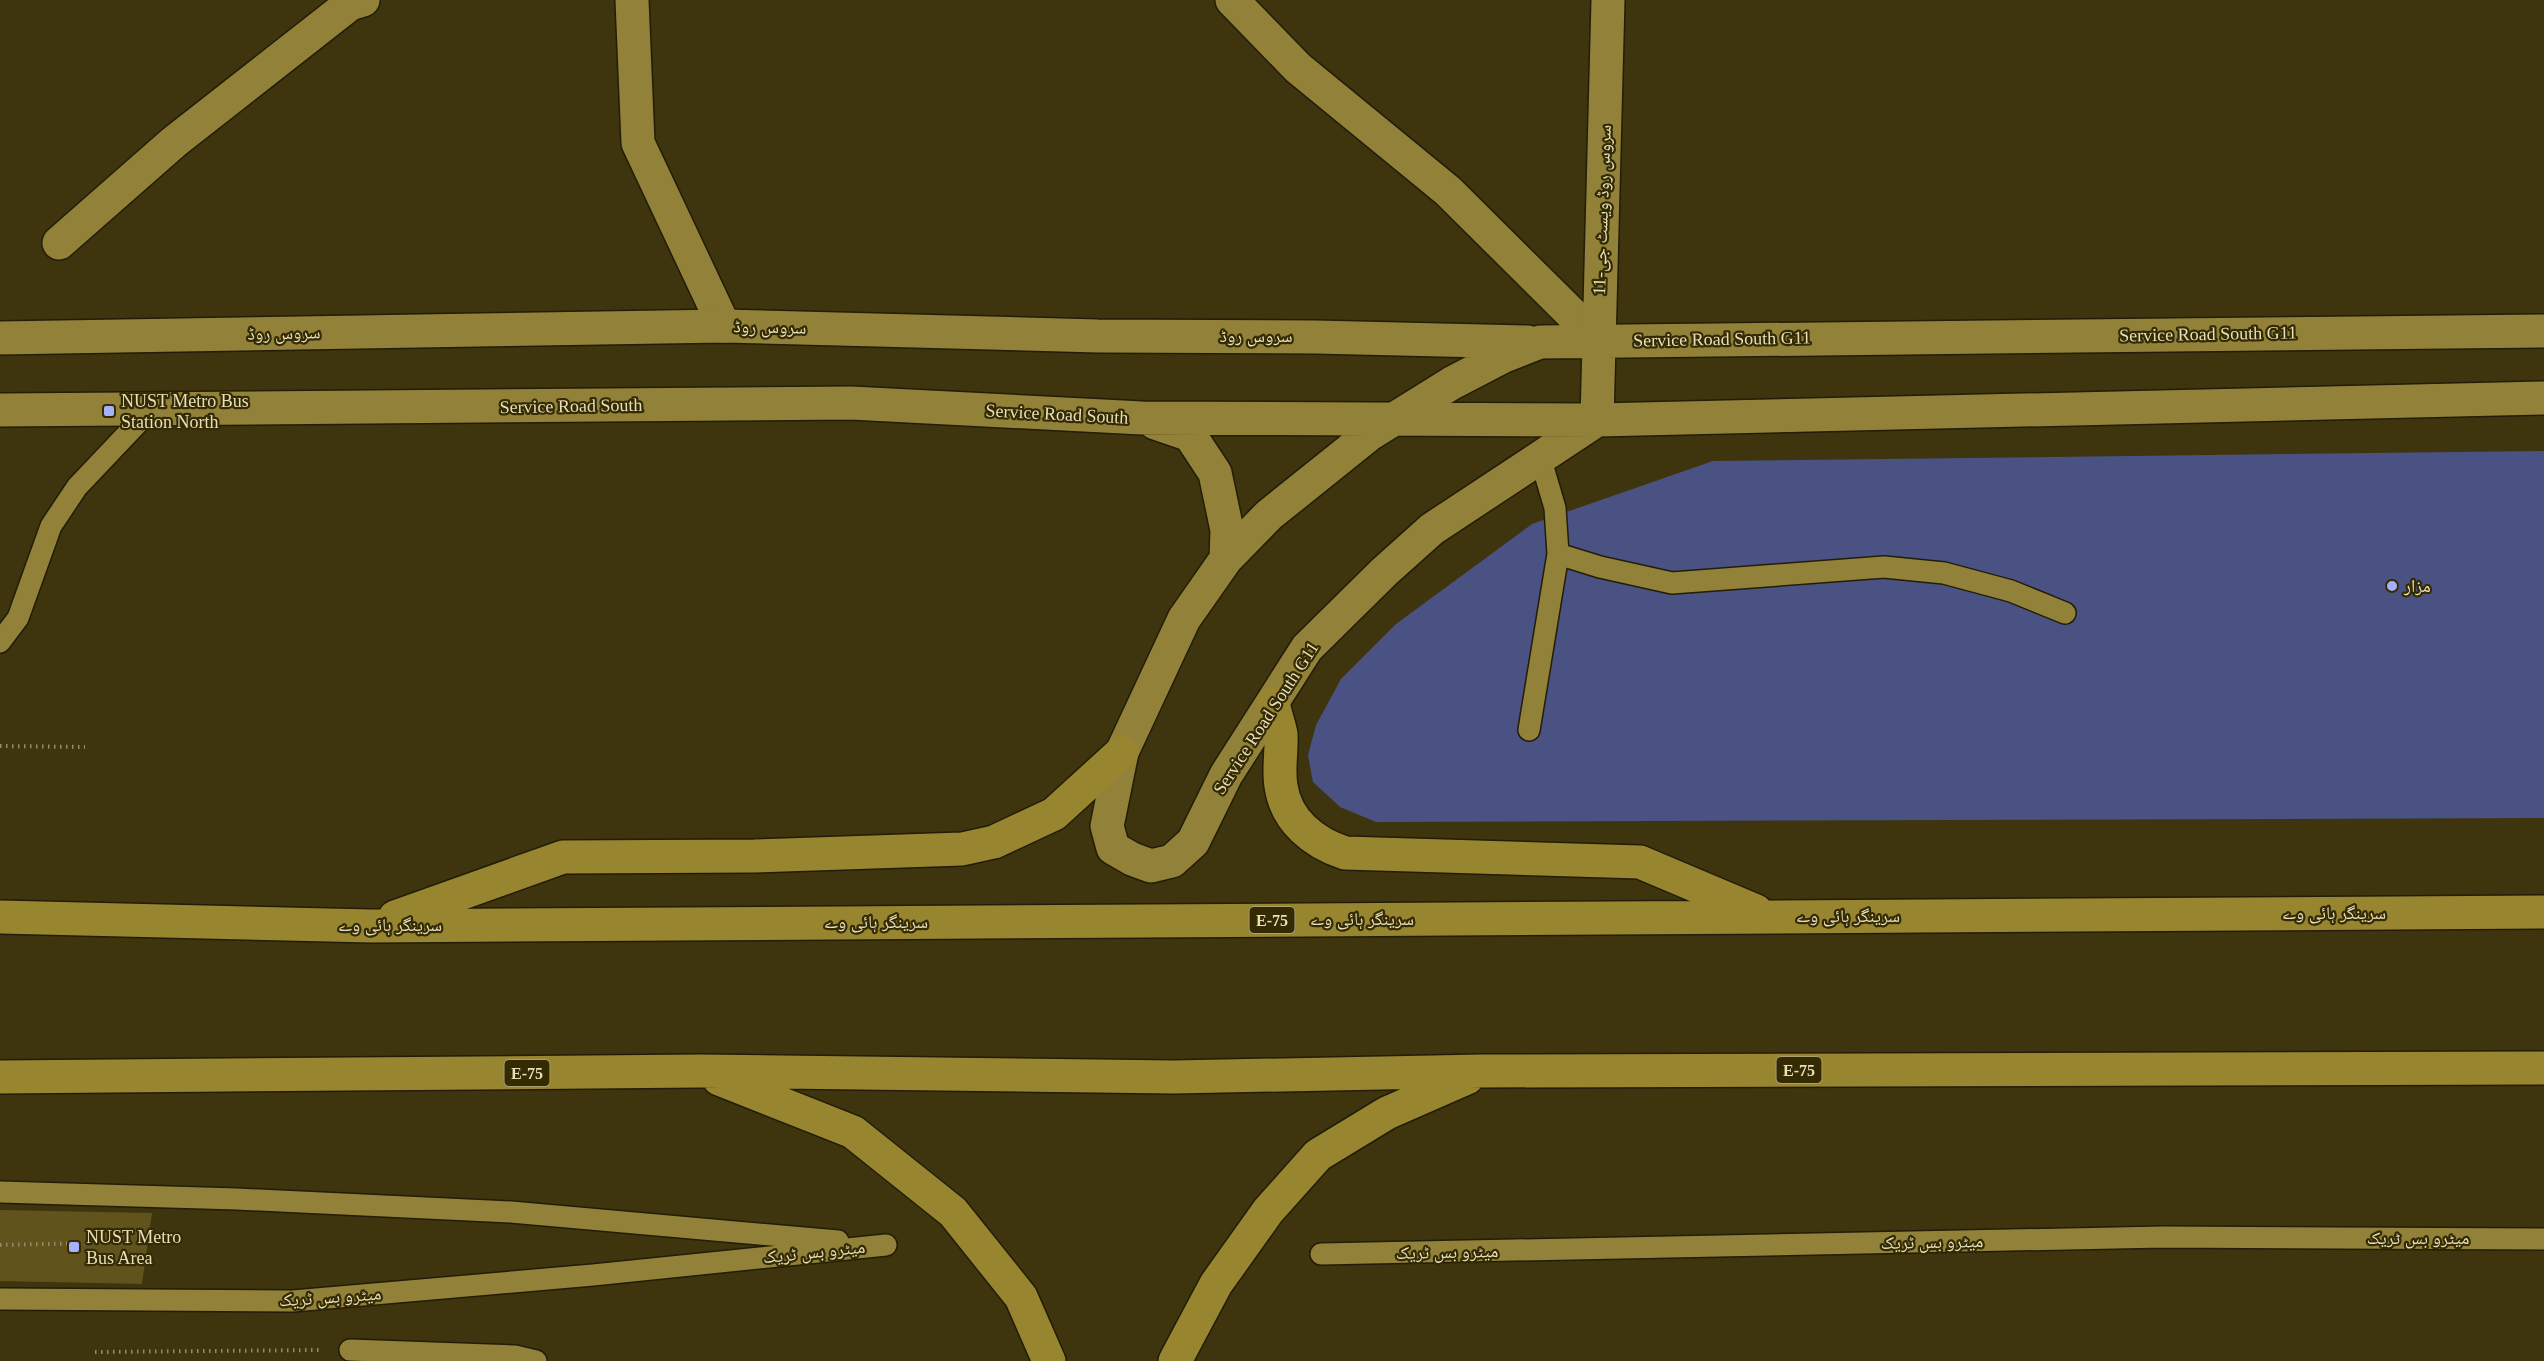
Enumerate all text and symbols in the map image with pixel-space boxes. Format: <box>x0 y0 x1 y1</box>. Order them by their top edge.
street label: سروس روڈ ویسٹ جی-11 <box>1589 124 1616 296</box>
street label: سروس روڈ <box>733 316 807 339</box>
street label: سروس روڈ <box>247 322 321 345</box>
street label: Service Road South G11 <box>2119 322 2297 346</box>
street label: سروس روڈ <box>1219 326 1293 347</box>
street label: Service Road South G11 <box>1633 327 1811 351</box>
place label: NUST Metro Bus Station North <box>121 391 249 432</box>
street label: Service Road South <box>499 395 643 417</box>
street label: Service Road South <box>985 400 1129 428</box>
marker: NUST Metro Bus Station North <box>102 404 116 418</box>
place label: مزار <box>2403 576 2431 596</box>
marker: مزار <box>2385 579 2399 593</box>
street label: Service Road South G11 <box>1209 638 1323 798</box>
street label: سرینگر ہائی وے <box>2282 903 2386 924</box>
street label: سرینگر ہائی وے <box>1796 906 1900 927</box>
road number: E-75 <box>1250 907 1294 933</box>
street label: سرینگر ہائی وے <box>1310 909 1414 930</box>
street label: سرینگر ہائی وے <box>824 912 928 933</box>
street label: سرینگر ہائی وے <box>338 915 442 936</box>
road number: E-75 <box>1776 1057 1822 1083</box>
road number: E-75 <box>504 1060 550 1086</box>
place label: NUST Metro Bus Area <box>86 1227 181 1268</box>
street label: میٹرو بس ٹریک <box>2367 1228 2469 1249</box>
street label: میٹرو بس ٹریک <box>1880 1231 1984 1254</box>
street label: میٹرو بس ٹریک <box>762 1237 866 1268</box>
marker: NUST Metro Bus Area <box>67 1240 81 1254</box>
street label: میٹرو بس ٹریک <box>1395 1241 1499 1264</box>
street label: میٹرو بس ٹریک <box>278 1283 382 1312</box>

